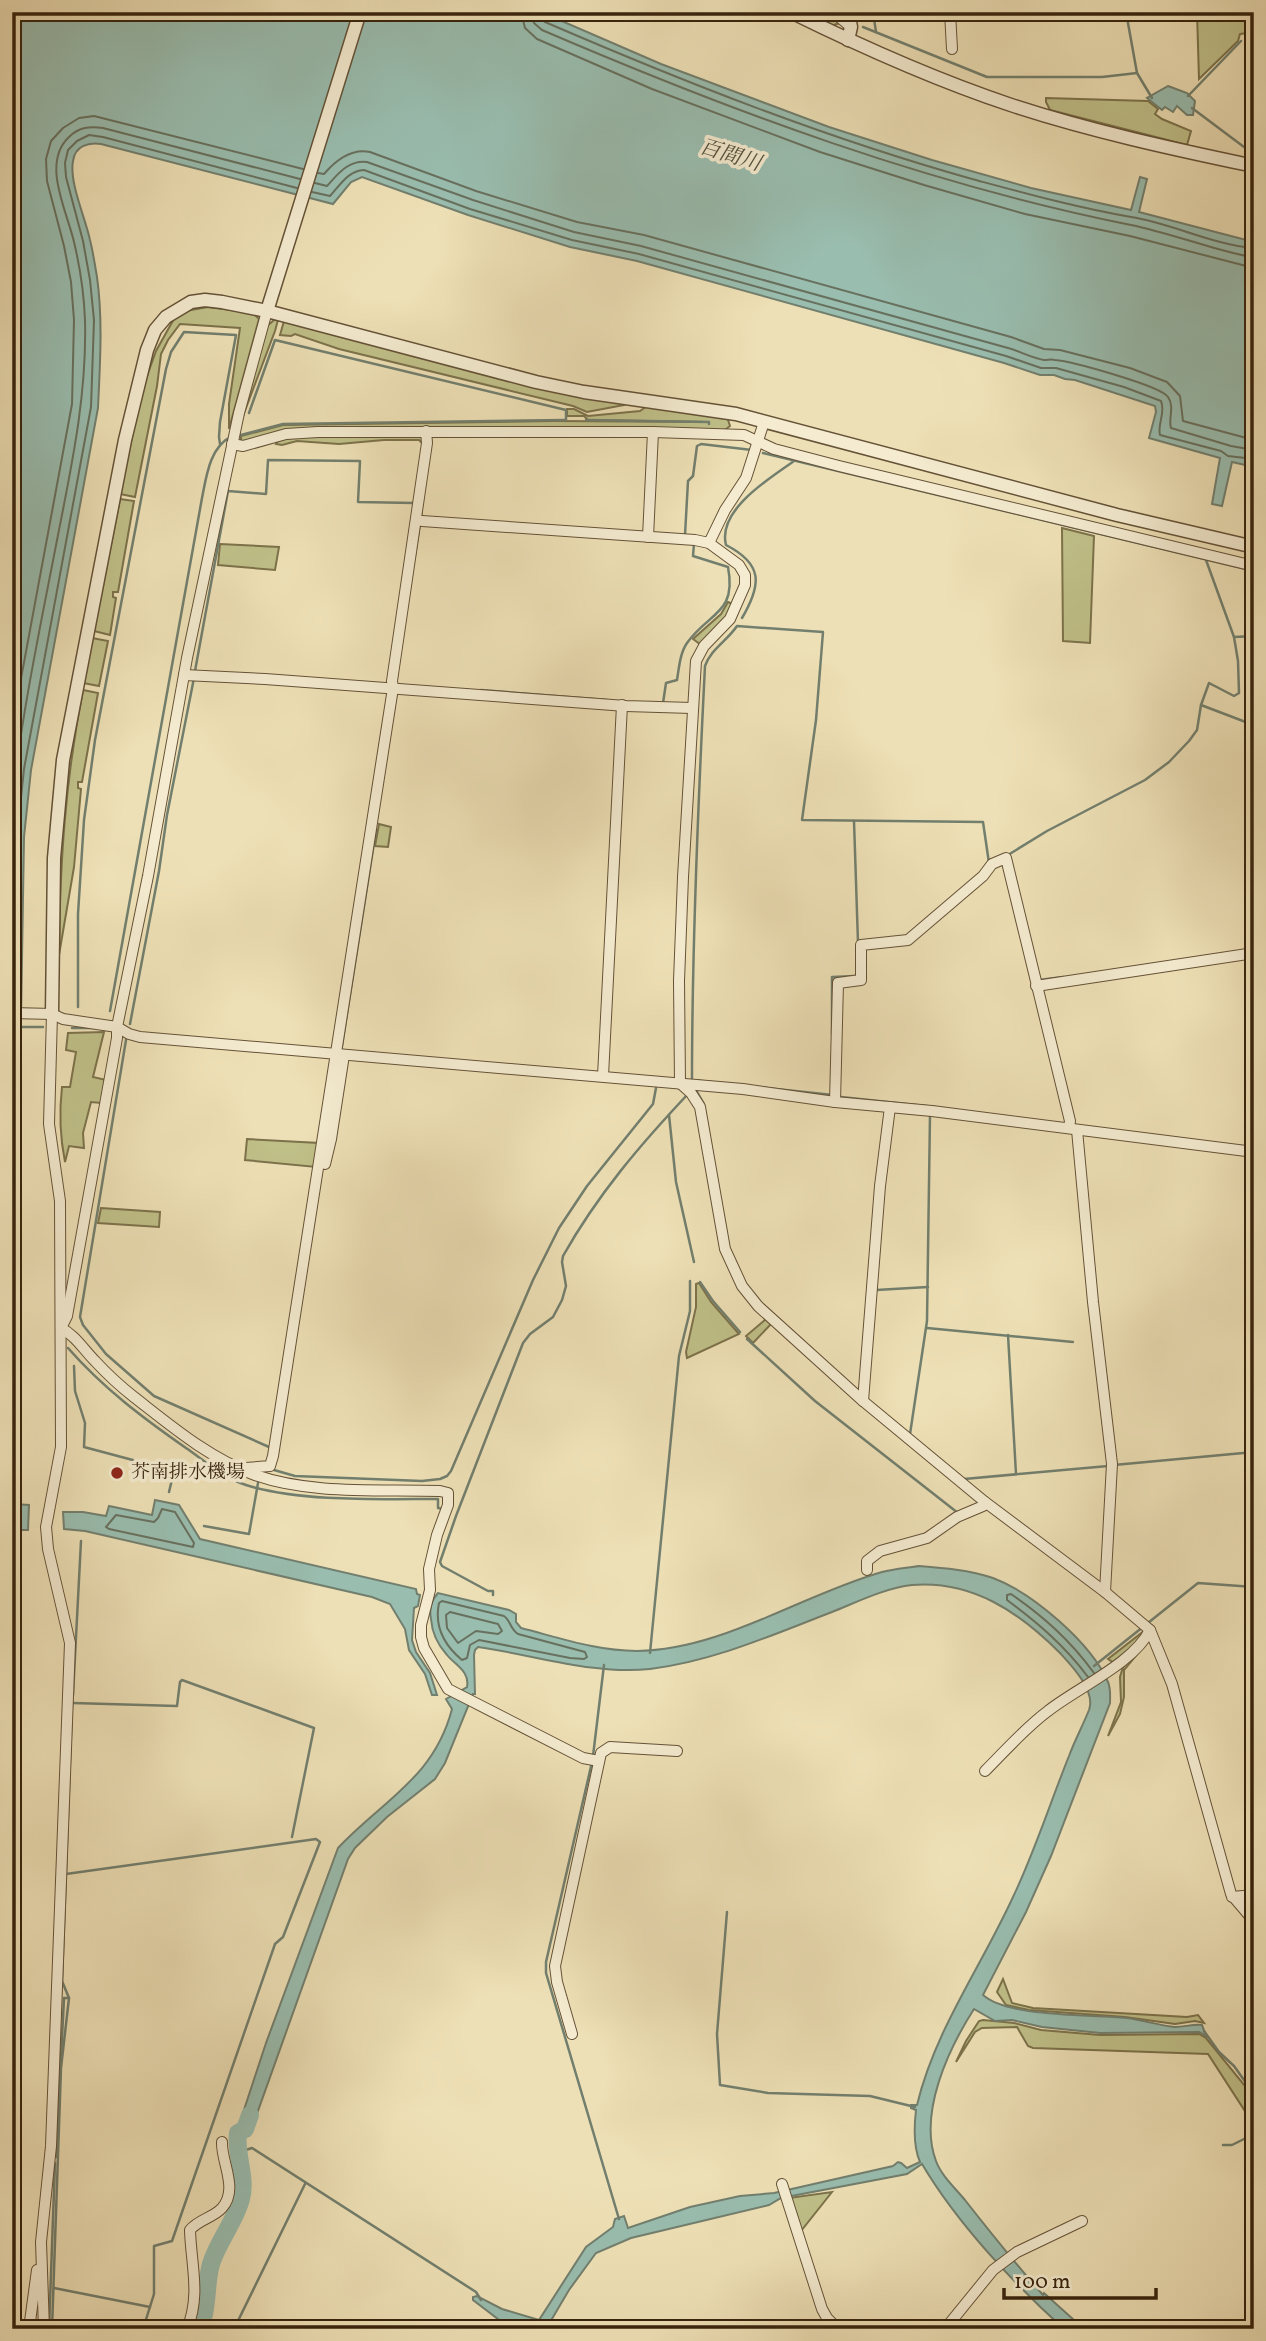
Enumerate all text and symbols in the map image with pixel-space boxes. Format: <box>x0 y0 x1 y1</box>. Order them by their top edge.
water label: 百間川 <box>696 133 766 180</box>
place label: 芥南排水機場 <box>131 1460 245 1486</box>
marker: 芥南排水機場 <box>109 1465 125 1481</box>
scale bar <box>1004 2257 1156 2301</box>
text: 100 m <box>1014 2268 1071 2297</box>

